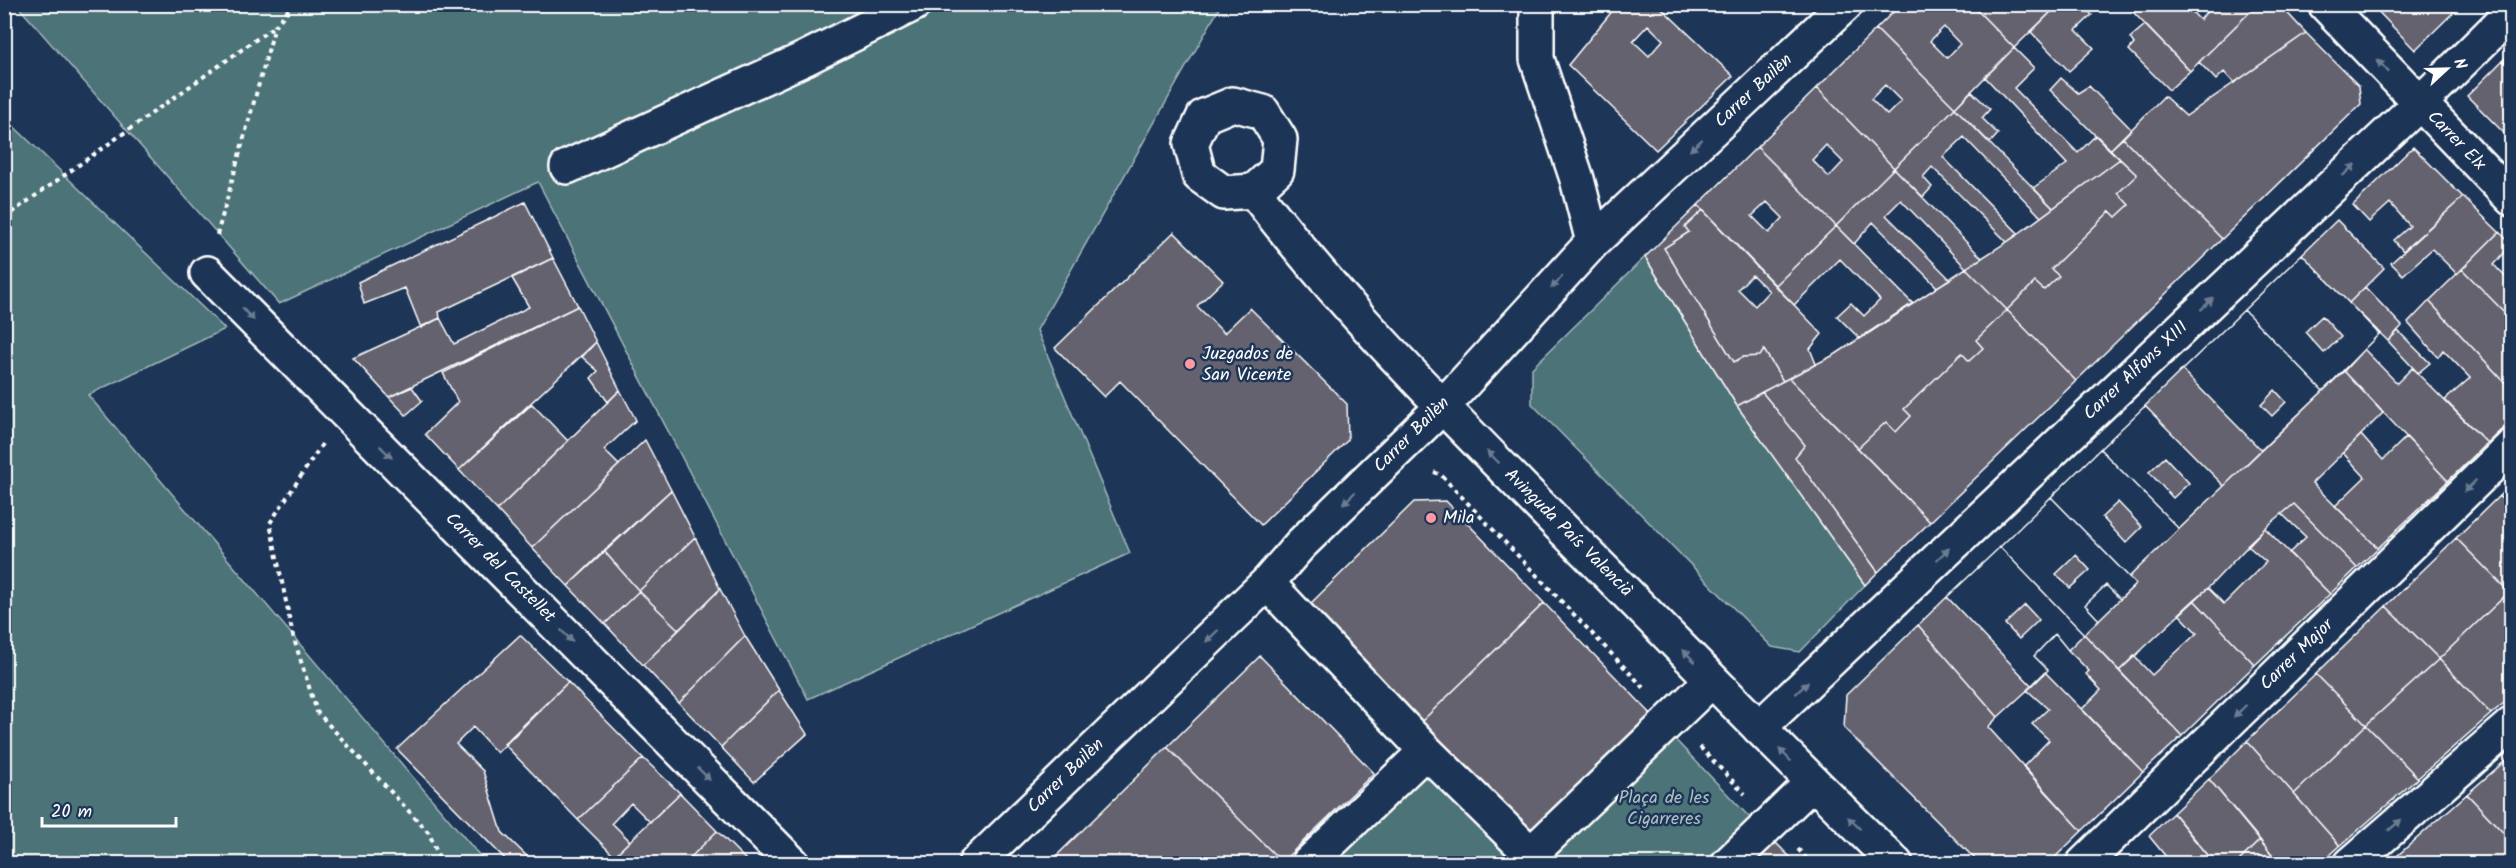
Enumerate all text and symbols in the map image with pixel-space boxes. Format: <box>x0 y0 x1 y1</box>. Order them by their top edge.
north arrow <box>2417 39 2477 99</box>
street label: Carrer Bailèn <box>1708 47 1800 135</box>
text: N <box>2446 55 2473 73</box>
one-way arrow <box>2377 60 2391 74</box>
street label: Carrer Elx <box>2420 104 2493 178</box>
one-way arrow <box>1690 138 1704 152</box>
one-way arrow <box>2341 163 2356 177</box>
one-way arrow <box>1551 274 1564 289</box>
one-way arrow <box>2199 298 2214 311</box>
one-way arrow <box>241 307 255 322</box>
street label: Carrer Alfons XIII <box>2077 314 2195 428</box>
place label: Juzgados de San Vicente <box>1202 340 1293 390</box>
marker: Juzgados de San Vicente <box>1183 357 1197 371</box>
street label: Carrer Bailèn <box>1367 390 1457 480</box>
one-way arrow <box>378 445 392 459</box>
one-way arrow <box>1486 451 1500 465</box>
street label: Avinguda País Valencià <box>1497 462 1639 604</box>
one-way arrow <box>2463 479 2477 493</box>
one-way arrow <box>1342 490 1356 504</box>
place label: Mila <box>1443 504 1474 533</box>
street label: Carrer del Castellet <box>438 506 563 631</box>
marker: Mila <box>1424 511 1438 525</box>
one-way arrow <box>1936 547 1950 561</box>
street label: Carrer Major <box>2253 611 2342 698</box>
one-way arrow <box>560 628 574 642</box>
one-way arrow <box>1205 629 1219 643</box>
one-way arrow <box>1682 649 1696 663</box>
one-way arrow <box>1794 681 1808 695</box>
one-way arrow <box>2233 703 2247 717</box>
street label: Carrer Bailèn <box>1020 731 1112 821</box>
one-way arrow <box>1779 749 1793 763</box>
one-way arrow <box>697 767 711 781</box>
park label: Plaça de les Cigarreres <box>1619 784 1710 834</box>
scale bar <box>42 790 176 828</box>
text: 20 m <box>51 798 92 827</box>
one-way arrow <box>1846 816 1861 830</box>
one-way arrow <box>2387 819 2402 832</box>

